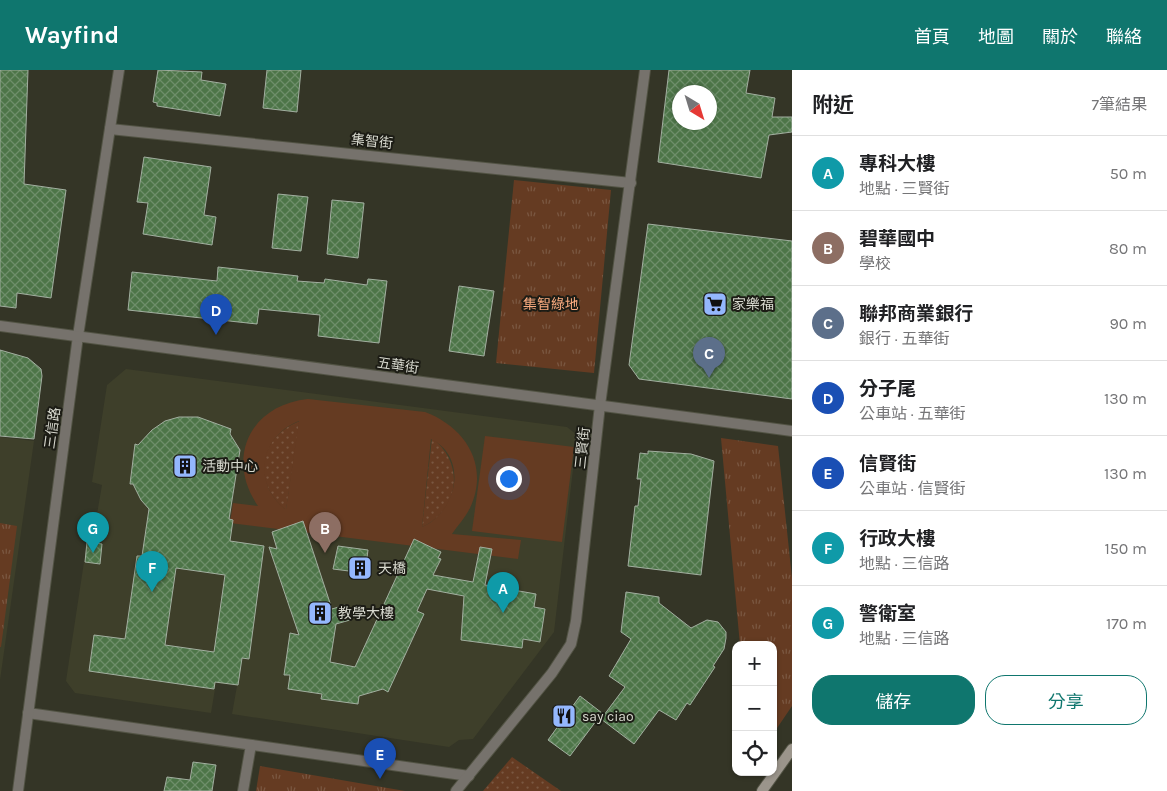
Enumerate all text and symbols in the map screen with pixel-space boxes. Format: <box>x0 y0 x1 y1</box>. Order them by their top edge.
text: Wayfind <box>25 21 119 49</box>
text: 首頁 <box>914 26 950 48</box>
text: 地圖 <box>978 26 1014 48</box>
text: 關於 <box>1042 26 1078 48</box>
text: 聯絡 <box>1106 26 1142 48</box>
north arrow <box>672 85 717 130</box>
text: 附近 <box>812 93 854 117</box>
text: 7筆結果 <box>1091 95 1147 114</box>
street label: 集智街 <box>350 131 394 152</box>
text: 專科大樓 <box>859 153 935 175</box>
text: A <box>823 164 833 183</box>
text: 50 m <box>1110 164 1147 183</box>
text: 地點 · 三賢街 <box>859 179 949 198</box>
text: 碧華國中 <box>859 228 935 250</box>
text: B <box>823 239 833 258</box>
text: 80 m <box>1109 239 1147 258</box>
text: 學校 <box>859 254 891 273</box>
supermarket icon: 家樂福 <box>702 291 728 317</box>
pin: D <box>200 294 232 335</box>
park label: 集智綠地 <box>523 296 579 313</box>
place label: 家樂福 <box>732 296 774 313</box>
text: 聯邦商業銀行 <box>859 303 973 325</box>
text: C <box>823 314 833 333</box>
text: 90 m <box>1109 314 1147 333</box>
text: 銀行 · 五華街 <box>859 329 949 348</box>
pin: C <box>693 337 725 378</box>
street label: 五華街 <box>376 354 420 377</box>
text: 分子尾 <box>859 378 916 400</box>
text: D <box>823 389 833 408</box>
text: 130 m <box>1104 389 1147 408</box>
text: 公車站 · 五華街 <box>859 404 965 423</box>
street label: 三信路 <box>41 406 64 450</box>
street label: 三賢街 <box>572 426 593 470</box>
building icon: 活動中心 <box>172 453 198 479</box>
text: 信賢街 <box>859 453 916 475</box>
place label: 活動中心 <box>202 458 258 475</box>
text: E <box>823 464 833 483</box>
text: 130 m <box>1104 464 1147 483</box>
your location <box>496 466 522 492</box>
text: 公車站 · 信賢街 <box>859 479 965 498</box>
pin: G <box>77 512 109 553</box>
pin: B <box>309 512 341 553</box>
text: 行政大樓 <box>859 528 935 550</box>
text: F <box>824 539 832 558</box>
text: 150 m <box>1104 539 1147 558</box>
pin: F <box>136 551 168 592</box>
text: 地點 · 三信路 <box>859 554 949 573</box>
building icon: 天橋 <box>347 555 373 581</box>
place label: 天橋 <box>378 560 406 577</box>
pin: A <box>487 572 519 613</box>
building icon: 教學大樓 <box>307 600 333 626</box>
text: 警衛室 <box>859 603 916 625</box>
place label: 教學大樓 <box>338 605 394 622</box>
text: G <box>823 614 833 633</box>
text: 170 m <box>1106 614 1147 633</box>
text: 地點 · 三信路 <box>859 629 949 648</box>
map controls <box>732 641 777 776</box>
button: + <box>732 641 777 686</box>
button: 儲存 <box>812 675 975 725</box>
button: 分享 <box>985 675 1147 725</box>
button: − <box>732 686 777 731</box>
restaurant icon: say ciao <box>551 703 577 729</box>
place label: say ciao <box>582 708 634 725</box>
button: locate <box>732 731 777 776</box>
pin: E <box>364 738 396 779</box>

